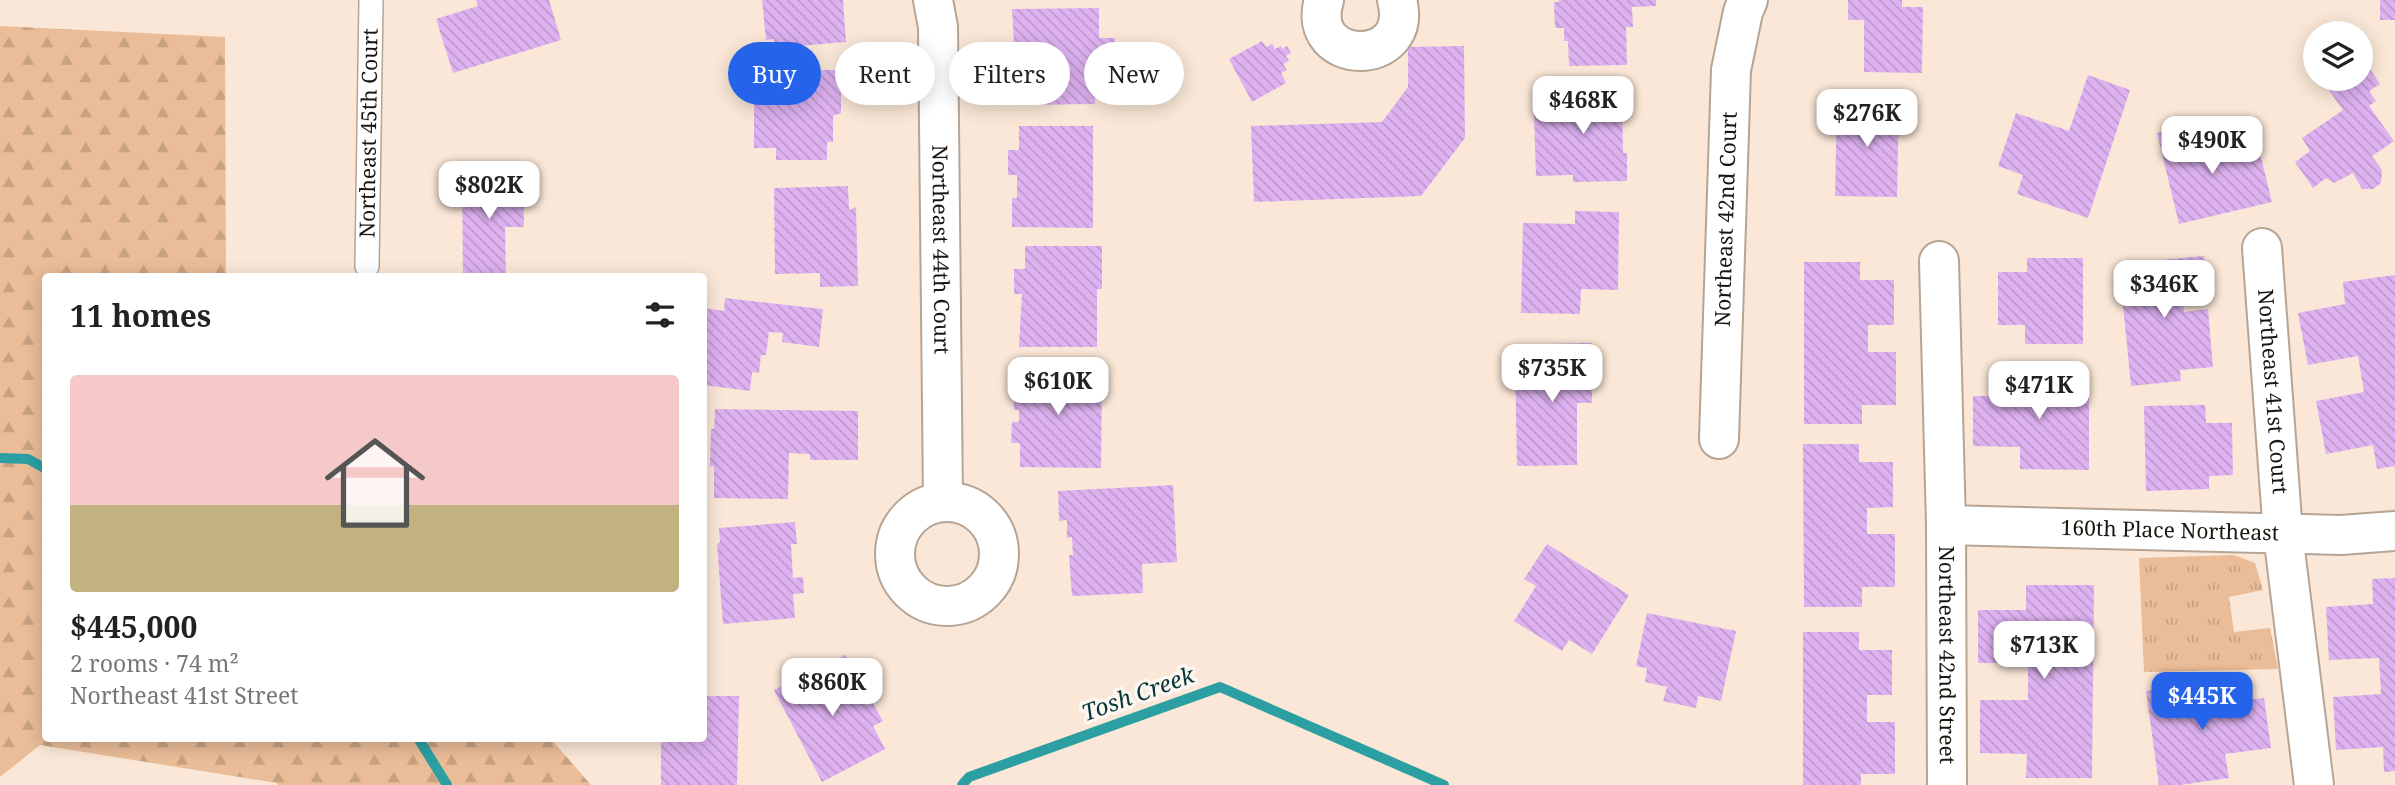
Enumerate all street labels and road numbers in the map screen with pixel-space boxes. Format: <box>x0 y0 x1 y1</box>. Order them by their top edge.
street label: Northeast 45th Court <box>352 28 384 238</box>
street label: Northeast 42nd Court <box>1708 111 1743 327</box>
street label: Northeast 44th Court <box>926 145 956 354</box>
street label: Northeast 41st Court <box>2252 288 2295 495</box>
street label: 160th Place Northeast <box>2060 513 2279 546</box>
street label: Northeast 42nd Street <box>1933 546 1962 764</box>

